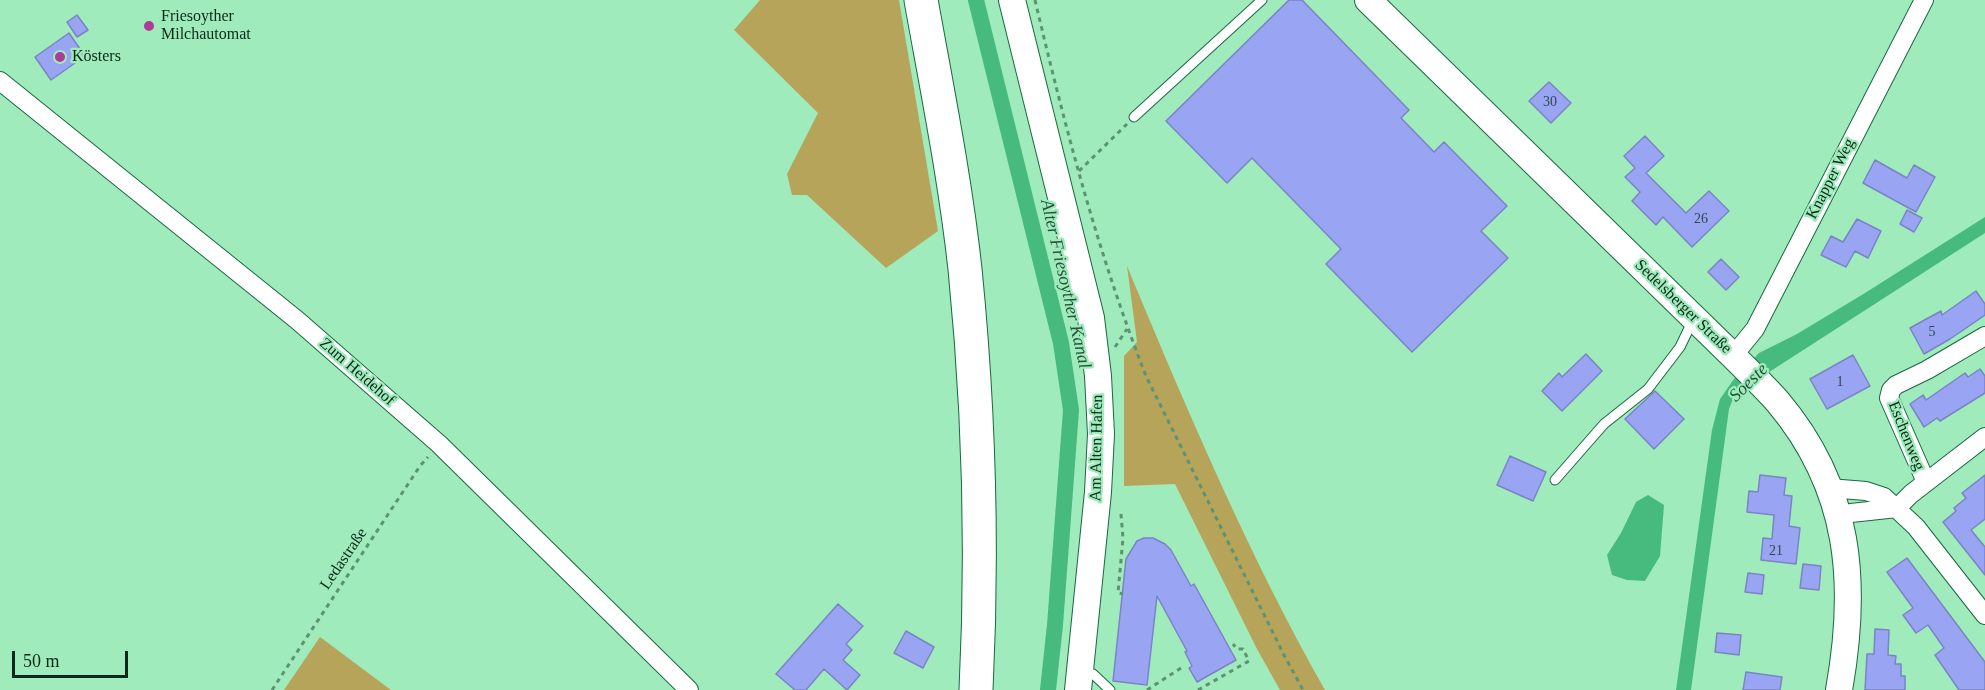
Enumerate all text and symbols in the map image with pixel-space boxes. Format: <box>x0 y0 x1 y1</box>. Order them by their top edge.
place label: Friesoyther Milchautomat <box>161 7 251 45</box>
marker: Friesoyther Milchautomat <box>142 19 156 33</box>
place label: Kösters <box>72 47 121 67</box>
marker: Kösters <box>53 50 67 64</box>
house number: 30 <box>1543 94 1557 110</box>
street label: Knapper Weg <box>1802 135 1860 223</box>
water label: Alter Friesoyther Kanal <box>1035 197 1095 371</box>
house number: 26 <box>1694 211 1708 227</box>
street label: Sedelsberger Straße <box>1631 256 1735 358</box>
house number: 5 <box>1928 324 1936 340</box>
street label: Zum Heidehof <box>315 334 399 410</box>
water label: Soeste <box>1725 359 1773 407</box>
house number: 1 <box>1837 374 1844 390</box>
street label: Am Alten Hafen <box>1086 395 1108 501</box>
street label: Eschenweg <box>1883 399 1929 473</box>
street label: Ledastraße <box>316 525 372 593</box>
house number: 21 <box>1769 543 1783 559</box>
scale bar <box>15 639 130 677</box>
text: 50 m <box>23 651 60 671</box>

